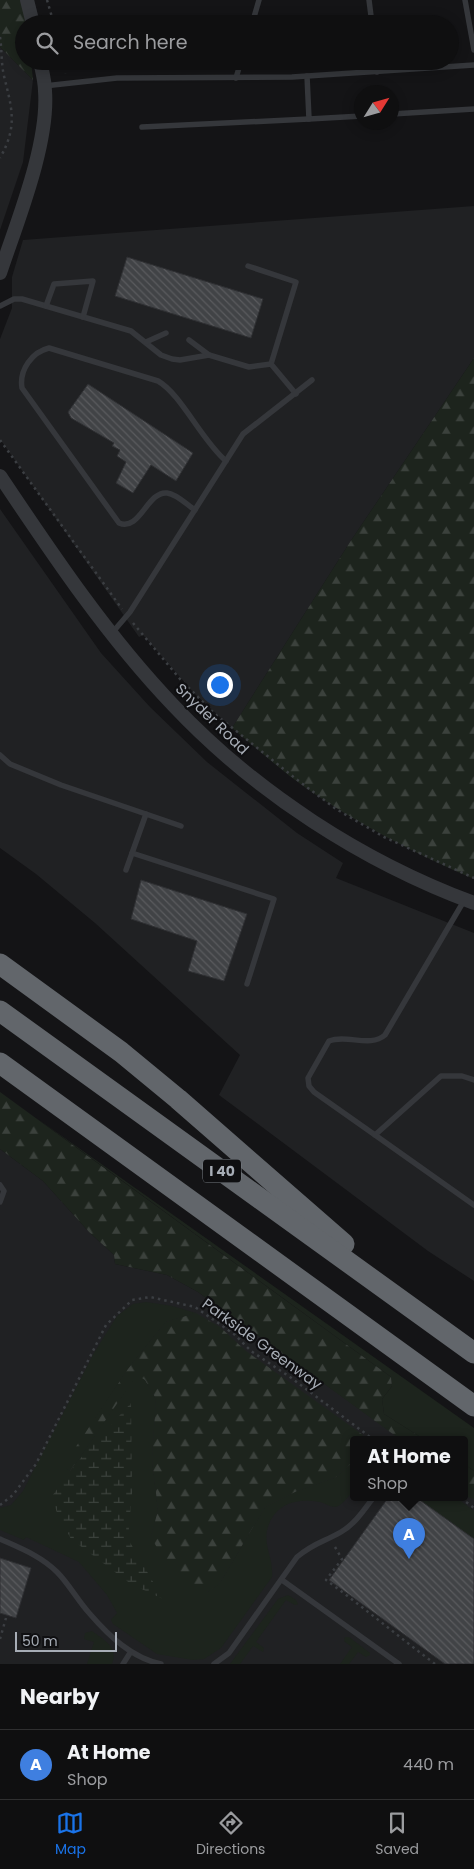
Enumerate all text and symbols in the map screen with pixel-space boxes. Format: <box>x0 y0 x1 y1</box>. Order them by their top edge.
search box <box>15 15 459 70</box>
icon: search <box>33 29 61 57</box>
text: Search here <box>73 29 187 56</box>
north arrow <box>354 85 399 130</box>
your location <box>207 672 233 698</box>
street label: Snyder Road <box>171 678 254 759</box>
road number: I 40 <box>203 1160 241 1182</box>
street label: Parkside Greenway <box>198 1293 327 1395</box>
popup <box>350 1436 468 1501</box>
text: At Home <box>367 1443 451 1470</box>
text: Shop <box>367 1472 408 1495</box>
pin: A <box>393 1518 425 1559</box>
scale bar <box>15 1629 118 1652</box>
text: 50 m <box>22 1631 58 1651</box>
text: Nearby <box>20 1682 100 1711</box>
text: At Home <box>67 1739 151 1766</box>
text: A <box>30 1753 42 1776</box>
text: 440 m <box>403 1753 454 1776</box>
text: Shop <box>67 1768 108 1791</box>
tab: Map <box>55 1809 86 1860</box>
tab: Directions <box>196 1809 265 1860</box>
tab: Saved <box>375 1809 419 1860</box>

